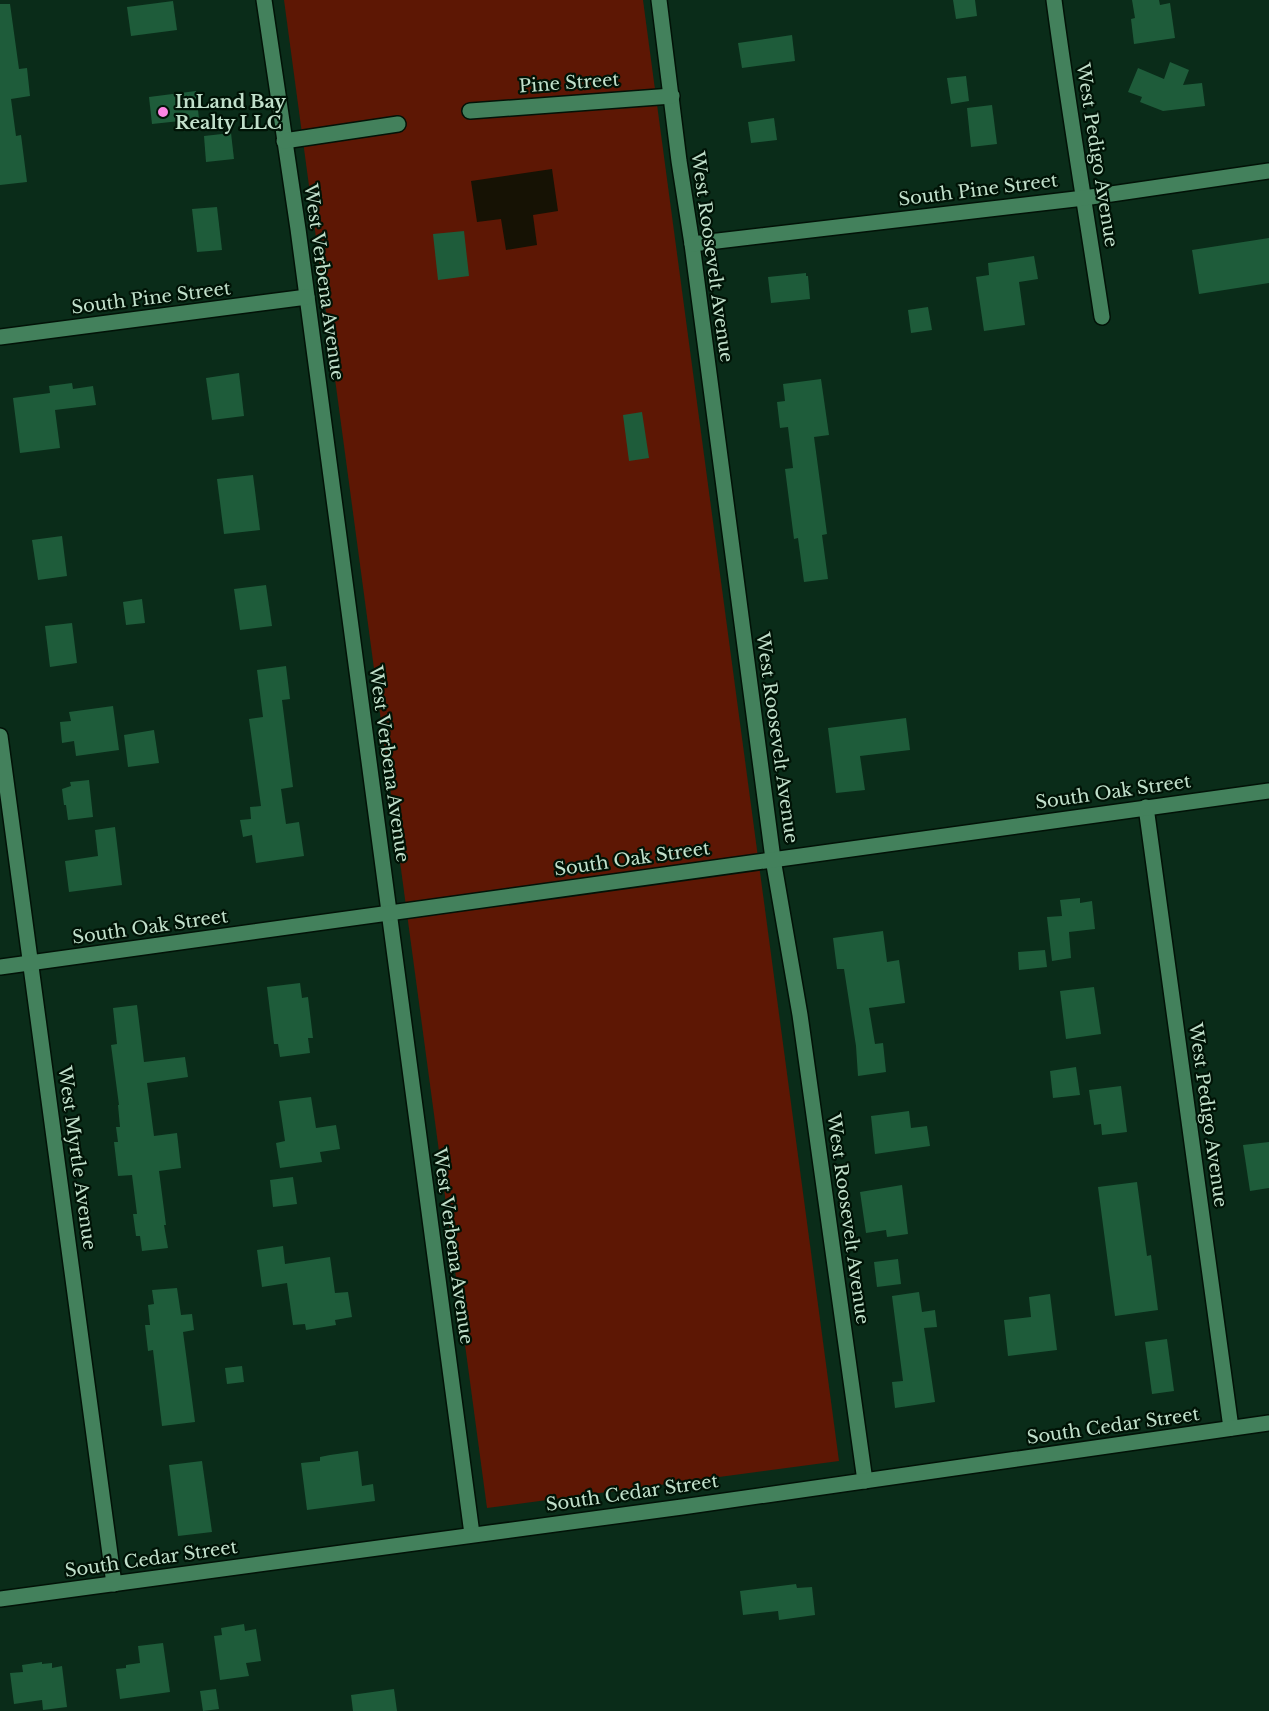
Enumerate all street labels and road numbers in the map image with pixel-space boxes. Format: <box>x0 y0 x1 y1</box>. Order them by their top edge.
street label: West Pedigo Avenue <box>1071 60 1122 249</box>
street label: Pine Street <box>518 69 620 97</box>
street label: West Roosevelt Avenue <box>686 149 738 364</box>
street label: South Pine Street <box>897 169 1059 211</box>
street label: West Verbena Avenue <box>299 181 349 382</box>
street label: South Pine Street <box>70 277 232 319</box>
street label: West Roosevelt Avenue <box>751 630 803 845</box>
street label: West Verbena Avenue <box>364 663 414 864</box>
street label: South Oak Street <box>1034 770 1192 814</box>
street label: South Oak Street <box>553 837 711 881</box>
street label: South Oak Street <box>71 905 229 949</box>
street label: West Pedigo Avenue <box>1184 1020 1232 1209</box>
street label: West Myrtle Avenue <box>53 1064 101 1251</box>
street label: West Roosevelt Avenue <box>822 1111 874 1326</box>
street label: West Verbena Avenue <box>428 1145 478 1346</box>
street label: South Cedar Street <box>1025 1403 1201 1449</box>
street label: South Cedar Street <box>544 1470 720 1516</box>
street label: South Cedar Street <box>63 1536 239 1582</box>

